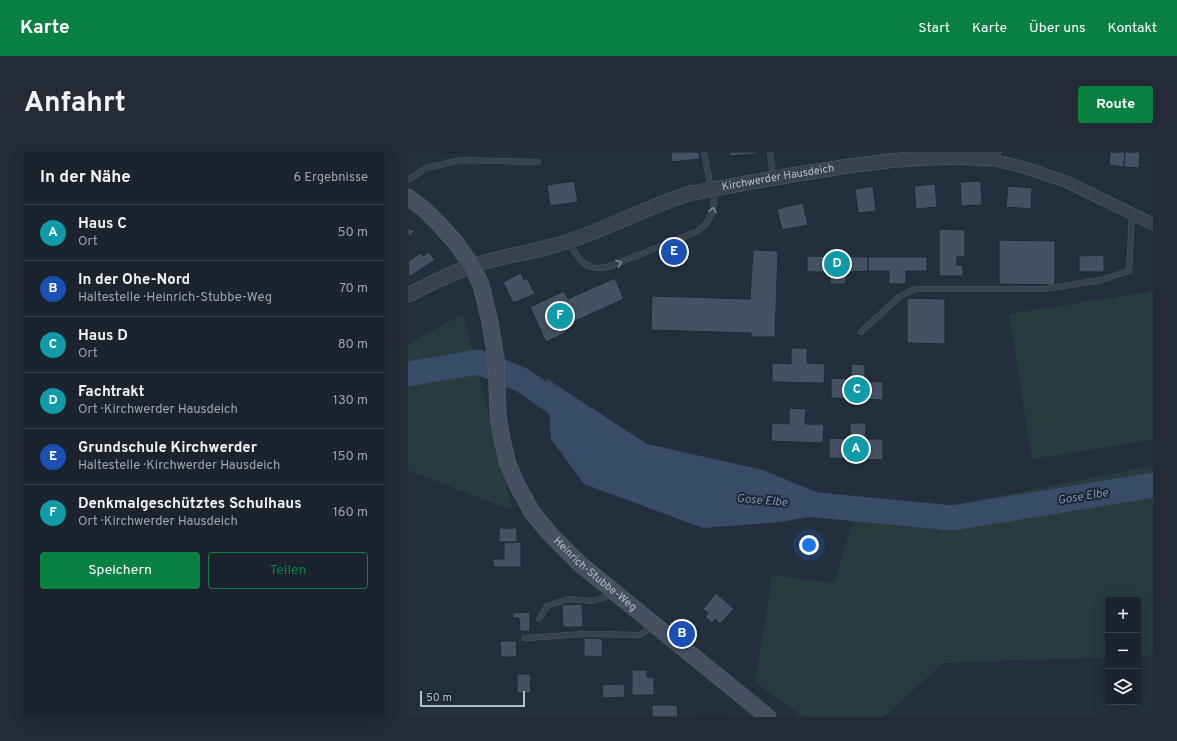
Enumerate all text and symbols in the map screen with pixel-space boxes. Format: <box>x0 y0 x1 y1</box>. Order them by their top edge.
text: Karte <box>20 16 70 40</box>
text: Start <box>918 20 950 37</box>
text: Karte <box>972 20 1007 37</box>
text: Über uns <box>1029 20 1086 37</box>
text: Kontakt <box>1108 20 1157 37</box>
text: Anfahrt <box>24 86 126 122</box>
button: Route <box>1078 86 1153 123</box>
street label: Kirchwerder Hausdeich <box>721 161 835 194</box>
text: In der Nähe <box>40 167 131 189</box>
text: 6 Ergebnisse <box>294 170 368 186</box>
one-way arrow <box>708 206 716 213</box>
text: Haus C <box>78 215 127 234</box>
text: A <box>48 225 58 241</box>
text: 50 m <box>338 225 368 241</box>
text: Ort <box>78 234 98 250</box>
pin: E <box>661 237 687 267</box>
pin: D <box>824 249 850 279</box>
one-way arrow <box>615 260 623 268</box>
text: In der Ohe-Nord <box>78 271 190 290</box>
text: B <box>49 281 57 297</box>
text: 70 m <box>339 281 368 297</box>
text: Haltestelle · Heinrich-Stubbe-Weg <box>78 290 272 306</box>
pin: F <box>547 301 573 331</box>
text: Haus D <box>78 327 128 346</box>
text: C <box>49 337 57 353</box>
text: 80 m <box>338 337 368 353</box>
text: Ort <box>78 346 98 362</box>
pin: C <box>844 375 870 405</box>
text: Fachtrakt <box>78 383 144 402</box>
text: D <box>48 393 58 409</box>
text: 130 m <box>333 393 368 409</box>
text: Ort · Kirchwerder Hausdeich <box>78 402 238 418</box>
pin: A <box>843 434 869 464</box>
text: Grundschule Kirchwerder <box>78 439 257 458</box>
text: E <box>49 449 57 465</box>
text: 150 m <box>333 449 368 465</box>
text: Haltestelle · Kirchwerder Hausdeich <box>78 458 280 474</box>
water label: Gose Elbe <box>1057 485 1110 509</box>
water label: Gose Elbe <box>736 491 789 511</box>
text: Denkmalgeschütztes Schulhaus <box>78 495 302 514</box>
text: F <box>49 505 57 521</box>
text: 160 m <box>333 505 368 521</box>
text: Ort · Kirchwerder Hausdeich <box>78 514 238 530</box>
street label: Heinrich-Stubbe-Weg <box>550 534 640 614</box>
your location <box>799 535 819 555</box>
button: Speichern <box>40 552 200 589</box>
button: Teilen <box>208 552 368 589</box>
map controls <box>1105 597 1141 705</box>
button: + <box>1105 597 1141 633</box>
pin: B <box>669 619 695 649</box>
button: − <box>1105 633 1141 669</box>
button: layers <box>1105 669 1141 705</box>
scale bar <box>420 689 525 708</box>
text: 50 m <box>426 691 452 705</box>

